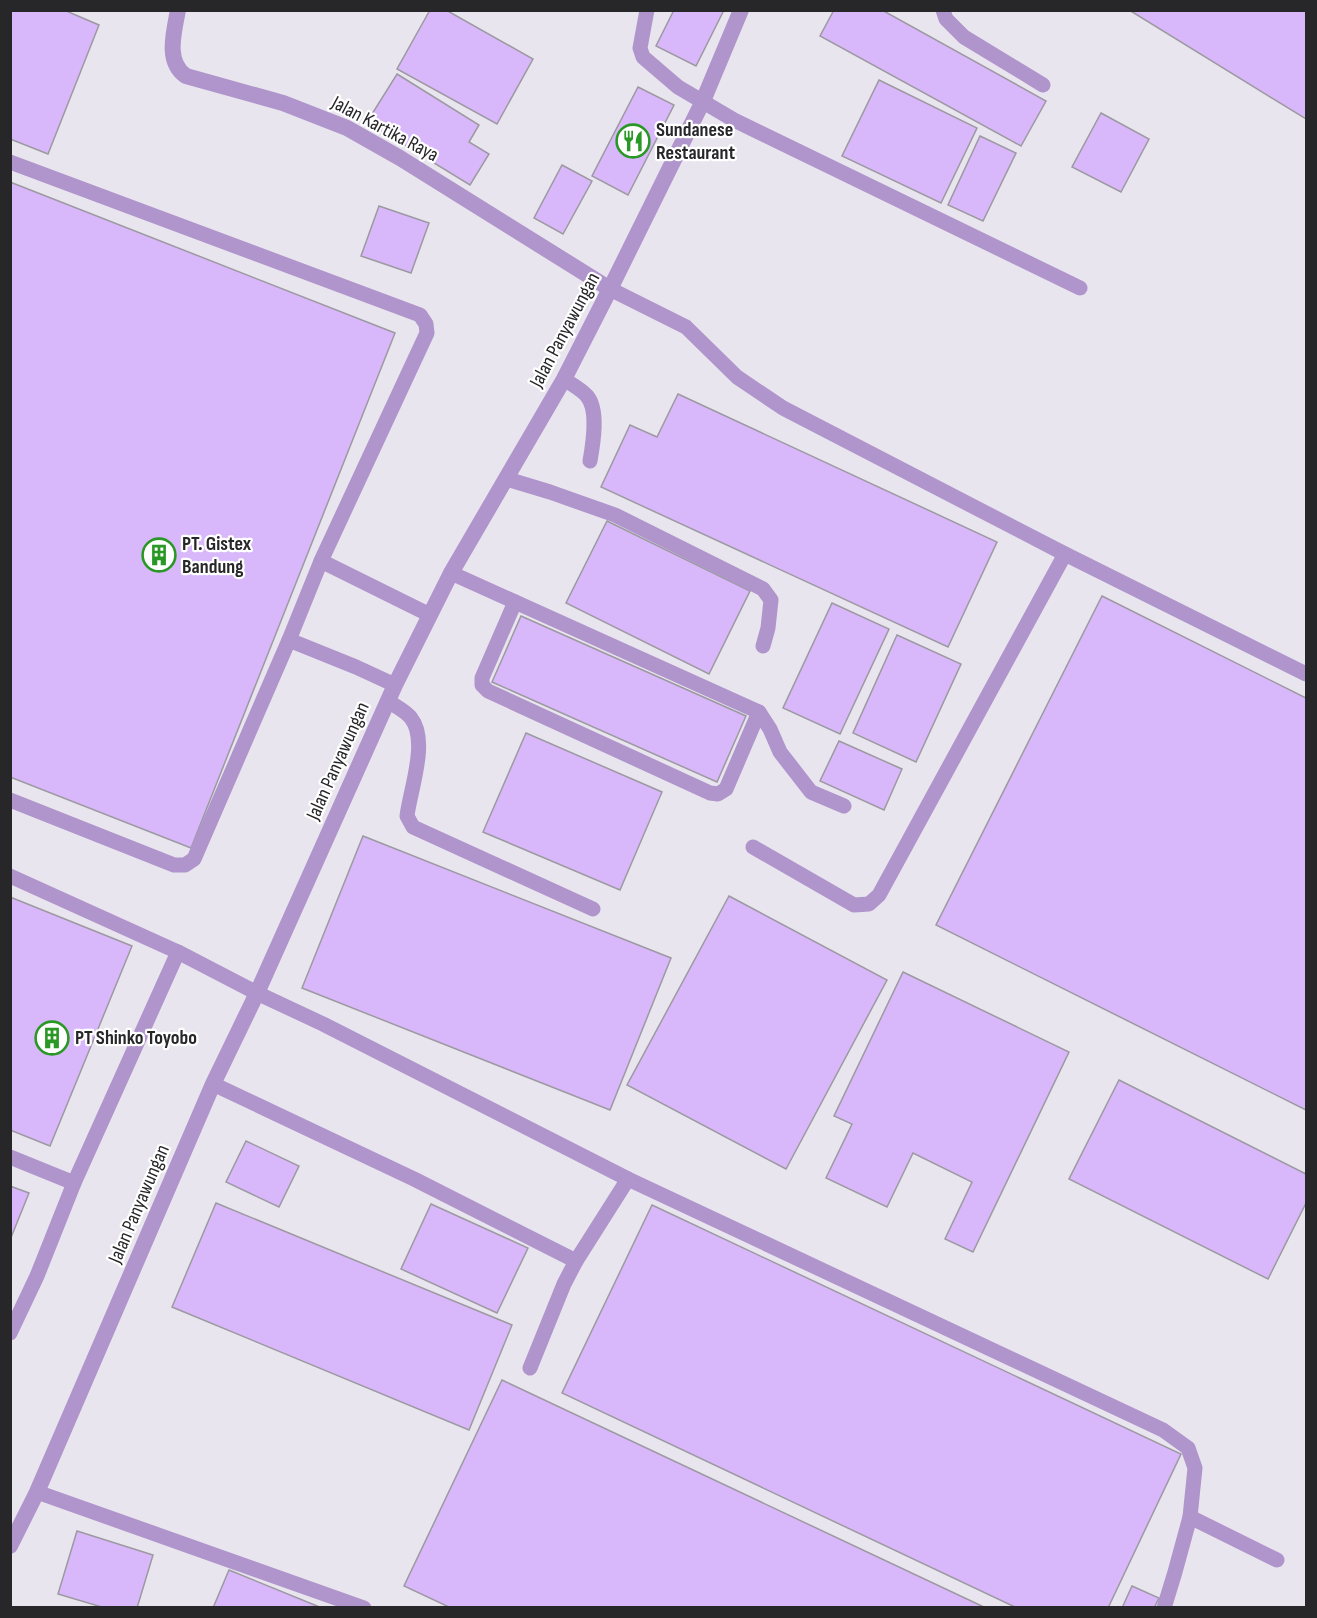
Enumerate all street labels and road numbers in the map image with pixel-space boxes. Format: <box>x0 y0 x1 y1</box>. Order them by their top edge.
street label: Jalan Kartika Raya <box>327 90 443 167</box>
street label: Jalan Panyawungan <box>524 269 605 392</box>
street label: Jalan Panyawungan <box>301 698 375 825</box>
street label: Jalan Panyawungan <box>103 1141 175 1268</box>

